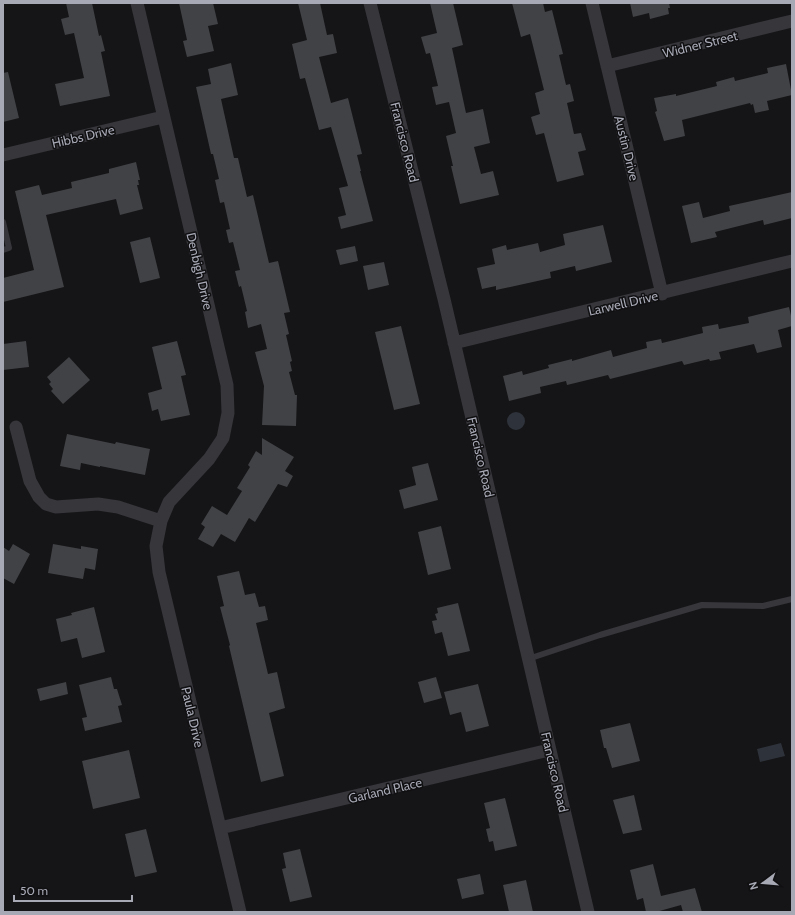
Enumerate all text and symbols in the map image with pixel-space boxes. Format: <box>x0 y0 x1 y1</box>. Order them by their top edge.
street label: Widner Street <box>661 27 740 61</box>
street label: Francisco Road <box>387 100 423 184</box>
street label: Austin Drive <box>611 114 643 183</box>
street label: Hibbs Drive <box>50 121 116 151</box>
street label: Denbigh Drive <box>183 231 217 312</box>
street label: Larwell Drive <box>587 287 660 319</box>
street label: Francisco Road <box>464 415 498 499</box>
street label: Paula Drive <box>178 685 208 749</box>
street label: Francisco Road <box>538 730 572 814</box>
street label: Garland Place <box>347 774 424 806</box>
north arrow <box>743 863 783 903</box>
scale bar <box>14 877 132 903</box>
text: N <box>746 880 761 891</box>
text: 50 m <box>20 883 48 898</box>

